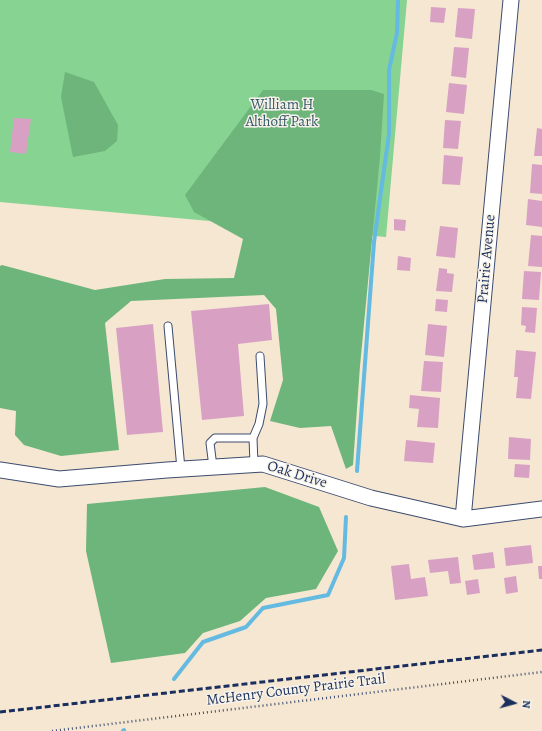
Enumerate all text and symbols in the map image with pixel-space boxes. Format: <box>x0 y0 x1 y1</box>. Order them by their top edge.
park label: William H Althoff Park <box>245 96 319 131</box>
street label: Prairie Avenue <box>474 214 500 304</box>
street label: Oak Drive <box>265 457 329 493</box>
street label: McHenry County Prairie Trail <box>205 670 387 710</box>
north arrow <box>494 683 534 723</box>
text: N <box>519 700 534 709</box>

